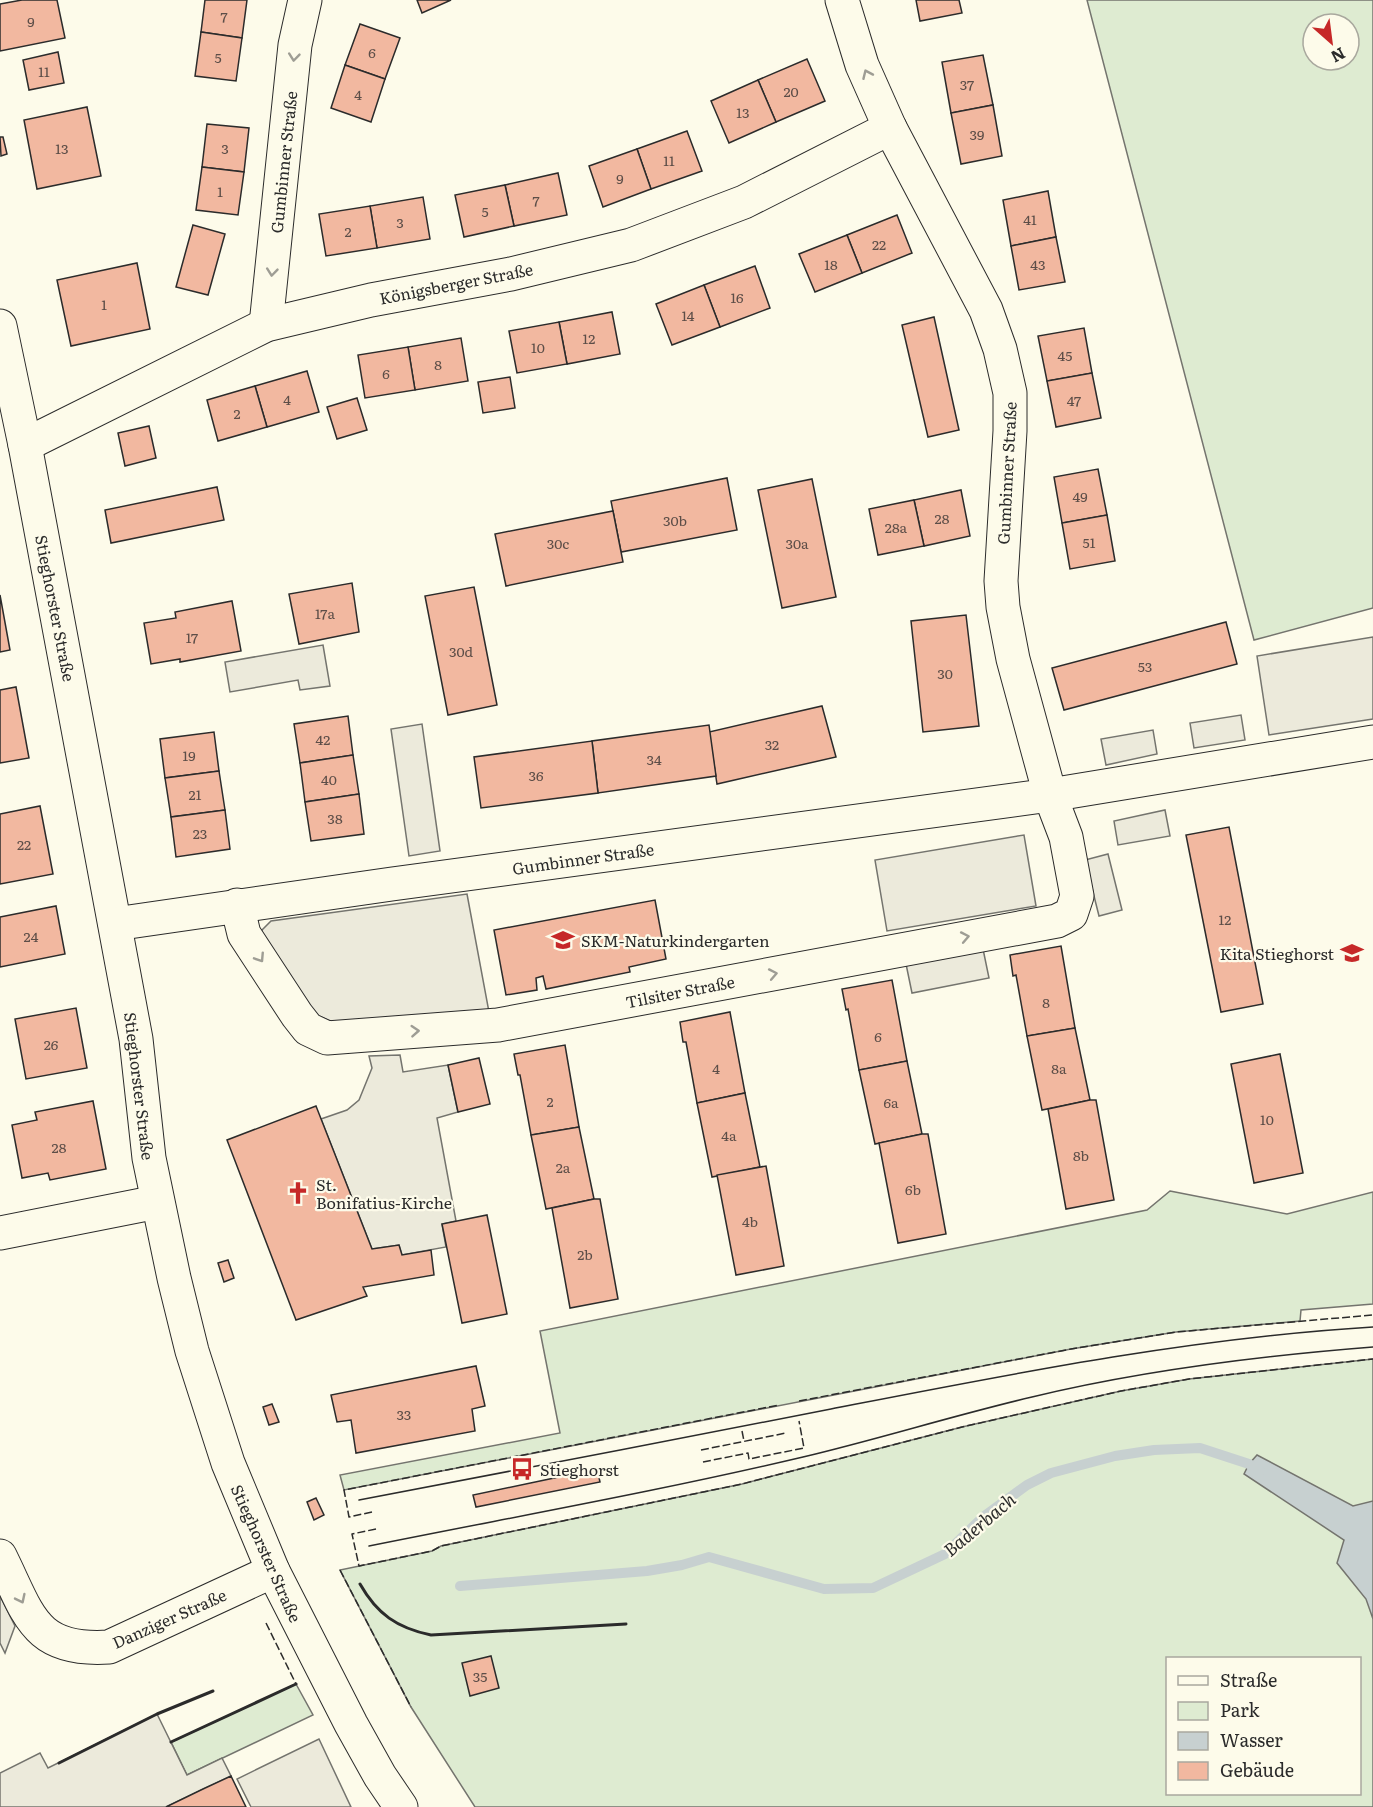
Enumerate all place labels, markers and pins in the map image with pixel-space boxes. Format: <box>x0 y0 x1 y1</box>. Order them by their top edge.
school or university icon: SKM-Naturkindergarten <box>550 927 576 953</box>
place label: SKM-Naturkindergarten <box>581 928 770 952</box>
school or university icon: Kita Stieghorst <box>1339 940 1365 966</box>
place label: Kita Stieghorst <box>1220 941 1335 965</box>
place label: St. Bonifatius-Kirche <box>316 1172 452 1214</box>
church icon: St. Bonifatius-Kirche <box>285 1180 311 1206</box>
bus stop icon: Stieghorst <box>509 1456 535 1482</box>
place label: Stieghorst <box>540 1457 620 1481</box>

